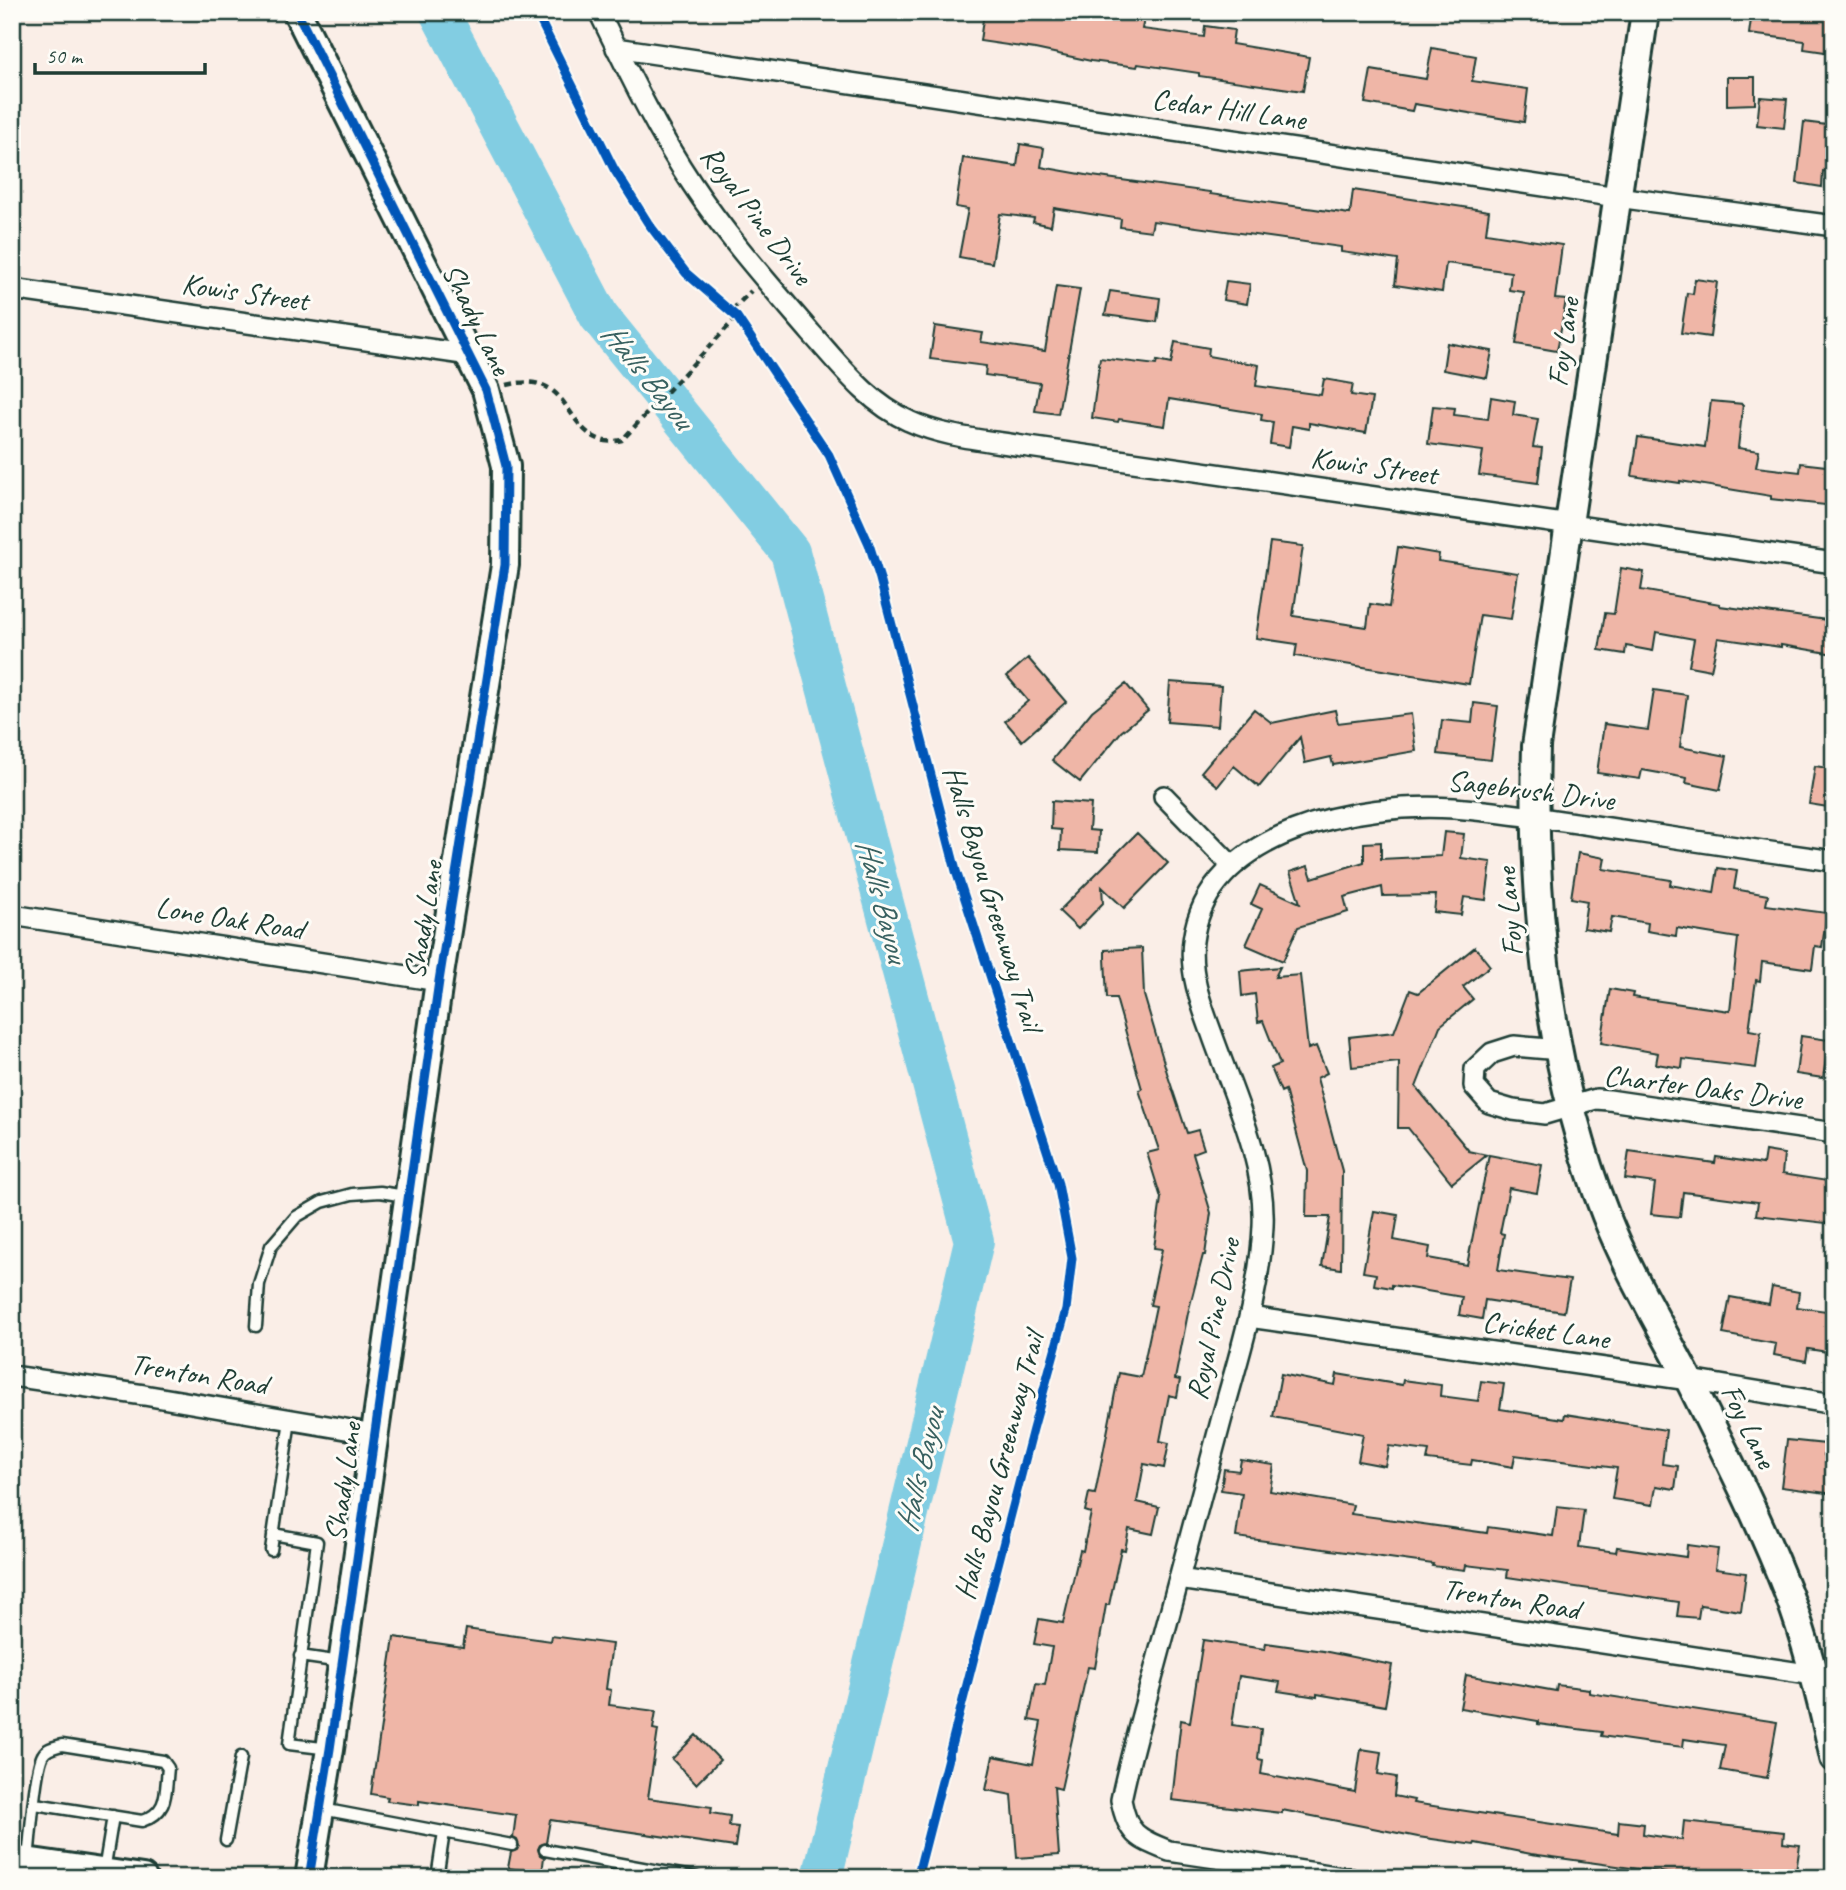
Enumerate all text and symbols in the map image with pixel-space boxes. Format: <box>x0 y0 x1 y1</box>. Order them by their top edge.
scale bar <box>35 32 205 76</box>
text: 50 m <box>46 43 84 69</box>
street label: Cedar Hill Lane <box>1150 79 1311 139</box>
street label: Royal Pine Drive <box>692 138 823 294</box>
street label: Shady Lane <box>434 257 521 383</box>
street label: Kowis Street <box>179 264 314 320</box>
street label: Foy Lane <box>1538 293 1588 389</box>
water label: Halls Bayou <box>592 314 706 441</box>
street label: Kowis Street <box>1308 438 1443 494</box>
street label: Halls Bayou Greenway Trail <box>935 761 1053 1040</box>
street label: Sagebrush Drive <box>1446 761 1619 819</box>
water label: Halls Bayou <box>847 835 920 971</box>
street label: Shady Lane <box>395 856 451 982</box>
street label: Foy Lane <box>1486 864 1532 958</box>
street label: Lone Oak Road <box>153 888 311 949</box>
street label: Charter Oaks Drive <box>1602 1056 1806 1118</box>
street label: Royal Pine Drive <box>1177 1232 1249 1403</box>
street label: Cricket Lane <box>1480 1302 1614 1358</box>
street label: Halls Bayou Greenway Trail <box>945 1324 1054 1604</box>
street label: Trenton Road <box>128 1344 274 1404</box>
street label: Foy Lane <box>1712 1378 1787 1476</box>
water label: Halls Bayou <box>885 1400 955 1536</box>
street label: Shady Lane <box>316 1418 370 1544</box>
street label: Trenton Road <box>1440 1569 1586 1629</box>

